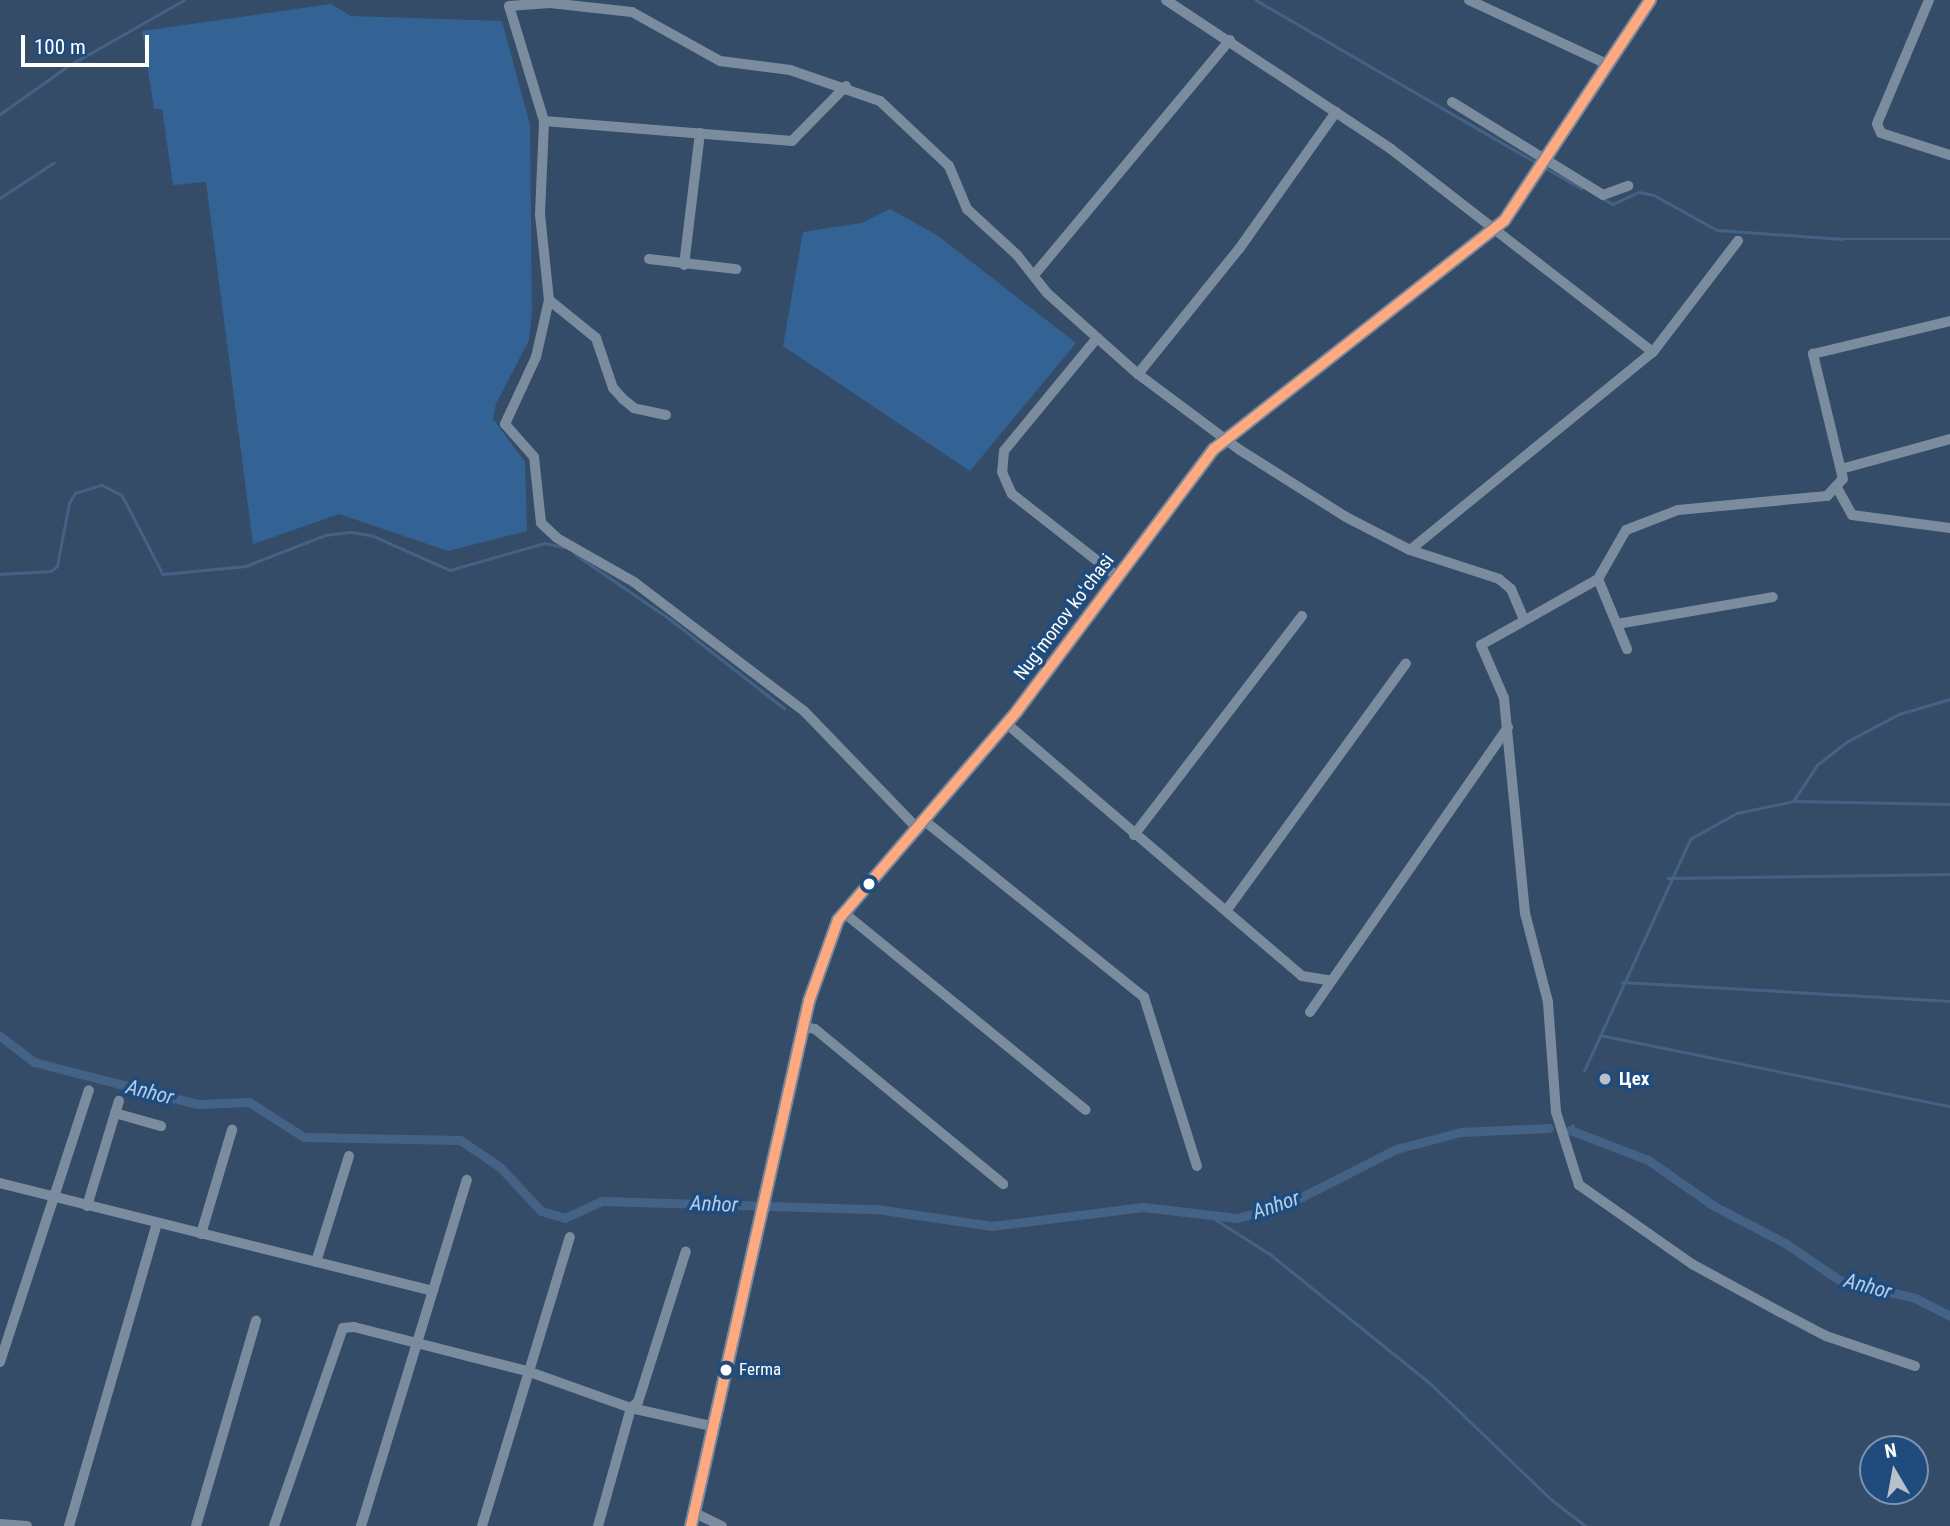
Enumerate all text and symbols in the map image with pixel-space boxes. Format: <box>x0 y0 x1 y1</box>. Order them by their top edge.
scale bar <box>24 21 152 65</box>
text: 100 m <box>34 35 86 59</box>
street label: Nugʻmonov koʻchasi <box>1009 549 1119 685</box>
unlabelled marker <box>862 877 876 891</box>
place label: Цех <box>1619 1068 1649 1090</box>
marker: Цех <box>1597 1071 1613 1087</box>
water label: Anhor <box>124 1074 176 1110</box>
water label: Anhor <box>1249 1185 1303 1225</box>
water label: Anhor <box>690 1191 738 1217</box>
water label: Anhor <box>1842 1268 1894 1304</box>
place label: Ferma <box>739 1360 781 1380</box>
marker: Ferma <box>719 1363 733 1377</box>
north arrow <box>1859 1435 1929 1505</box>
text: N <box>1883 1438 1898 1463</box>

